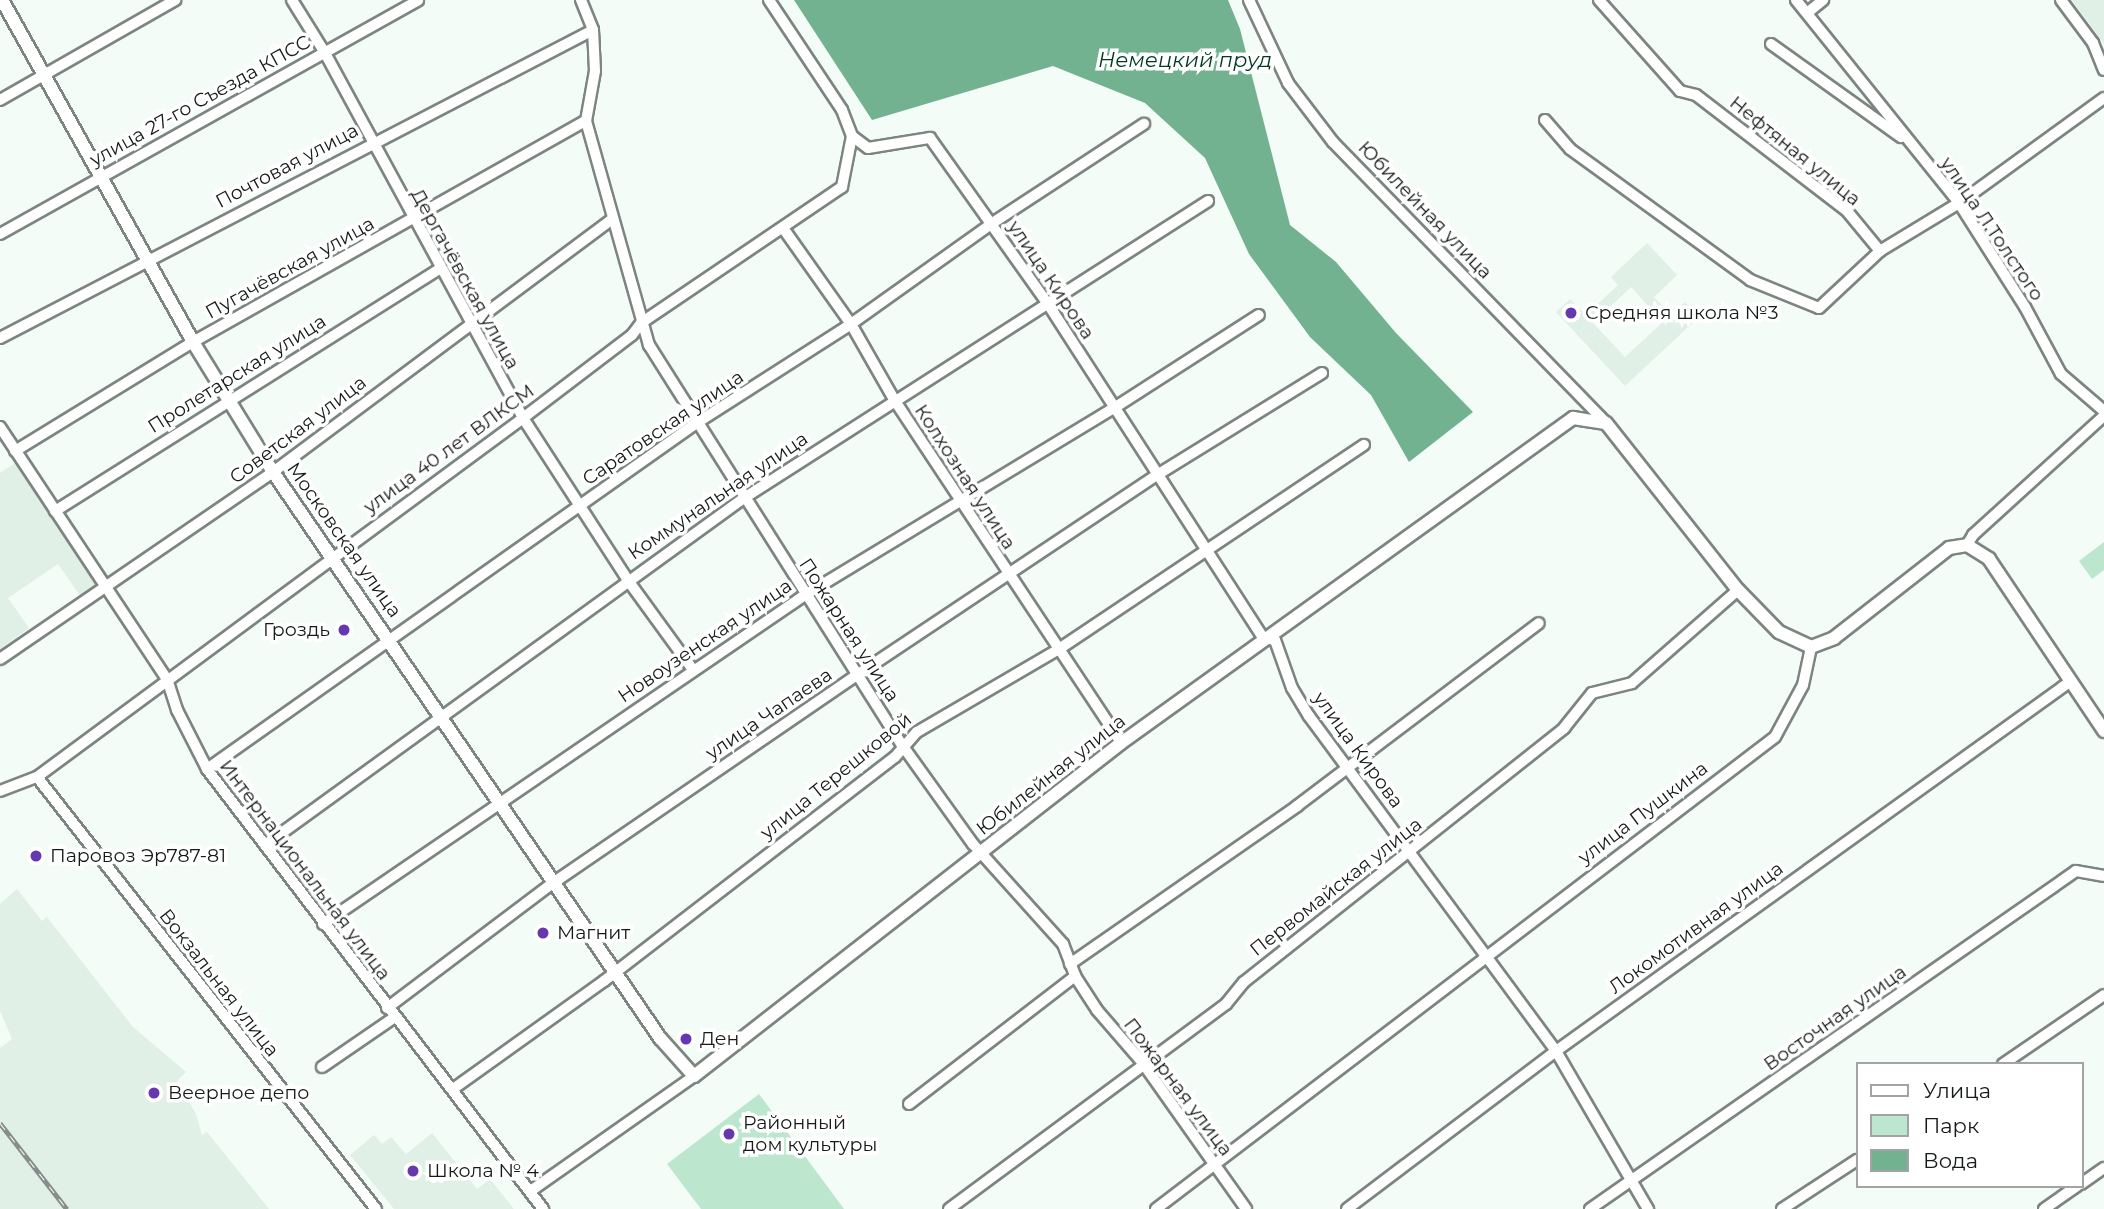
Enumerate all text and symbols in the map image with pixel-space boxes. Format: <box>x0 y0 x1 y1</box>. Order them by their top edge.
street label: улица 27-го Съезда КПСС <box>86 31 314 171</box>
water label: Немецкий пруд <box>1098 47 1272 73</box>
street label: Нефтяная улица <box>1725 91 1865 211</box>
street label: Почтовая улица <box>212 119 362 213</box>
street label: Юбилейная улица <box>1353 136 1497 284</box>
street label: улица Л.Толстого <box>1935 153 2049 305</box>
street label: Дергачёвская улица <box>406 185 524 373</box>
street label: Пугачёвская улица <box>202 212 378 324</box>
street label: улица Кирова <box>1003 216 1099 344</box>
place label: Средняя школа №3 <box>1585 302 1778 324</box>
marker: Средняя школа №3 <box>1563 305 1579 321</box>
street label: Пролетарская улица <box>144 310 330 438</box>
street label: Саратовская улица <box>578 366 748 490</box>
street label: Советская улица <box>225 371 371 489</box>
street label: улица 40 лет ВЛКСМ <box>359 379 539 519</box>
street label: Колхозная улица <box>910 400 1020 554</box>
street label: Коммунальная улица <box>624 427 812 565</box>
street label: Московская улица <box>282 458 406 622</box>
street label: Пожарная улица <box>794 554 904 706</box>
street label: Новоузенская улица <box>614 574 796 708</box>
place label: Гроздь <box>263 619 330 641</box>
marker: Гроздь <box>336 622 352 638</box>
street label: улица Чапаева <box>702 663 836 765</box>
street label: улица Кирова <box>1308 687 1408 813</box>
street label: улица Терешковой <box>756 708 916 844</box>
street label: Юбилейная улица <box>972 710 1130 840</box>
street label: Интернациональная улица <box>215 755 395 985</box>
street label: улица Пушкина <box>1574 757 1712 869</box>
street label: Первомайская улица <box>1246 813 1426 961</box>
place label: Паровоз Эр787-81 <box>50 845 226 867</box>
marker: Паровоз Эр787-81 <box>28 848 44 864</box>
street label: Локомотивная улица <box>1604 857 1788 999</box>
street label: Вокзальная улица <box>154 905 284 1061</box>
place label: Магнит <box>557 922 630 944</box>
marker: Магнит <box>535 925 551 941</box>
street label: Восточная улица <box>1759 960 1911 1076</box>
street label: Пожарная улица <box>1119 1014 1237 1160</box>
place label: Ден <box>700 1028 739 1050</box>
marker: Ден <box>678 1031 694 1047</box>
legend <box>1856 1062 2083 1188</box>
text: Улица <box>1923 1078 1991 1103</box>
place label: Веерное депо <box>168 1082 309 1104</box>
marker: Веерное депо <box>146 1085 162 1101</box>
place label: Районный дом культуры <box>743 1112 878 1156</box>
text: Парк <box>1923 1113 1979 1138</box>
marker: Районный дом культуры <box>721 1126 737 1142</box>
text: Вода <box>1923 1148 1978 1173</box>
place label: Школа № 4 <box>427 1160 539 1182</box>
marker: Школа № 4 <box>405 1163 421 1179</box>

